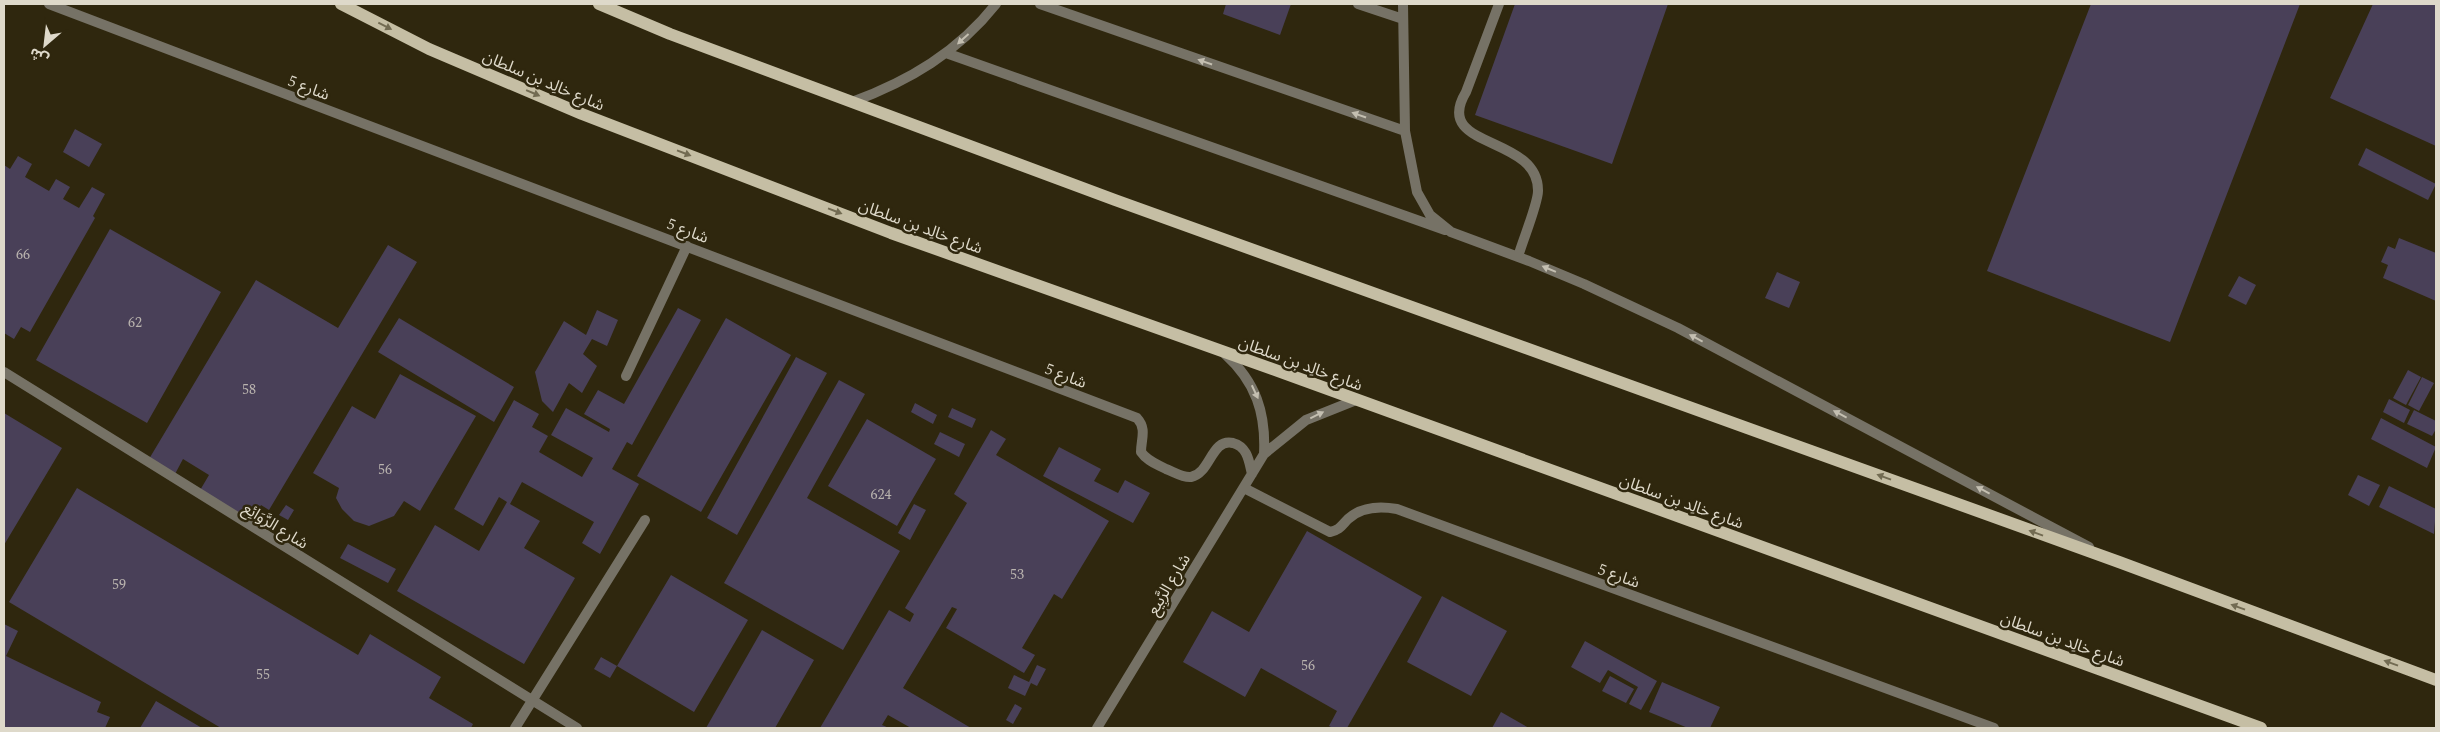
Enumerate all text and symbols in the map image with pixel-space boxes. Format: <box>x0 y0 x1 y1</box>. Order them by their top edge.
north arrow <box>20 20 70 70</box>
one-way arrow <box>378 22 392 30</box>
one-way arrow <box>957 33 969 45</box>
text: ش <box>26 42 53 70</box>
street label: شارع خالِد بن سلطان <box>479 44 608 117</box>
one-way arrow <box>1198 58 1213 65</box>
street label: شارع 5 <box>284 69 333 107</box>
one-way arrow <box>526 90 540 98</box>
one-way arrow <box>1351 111 1366 118</box>
one-way arrow <box>677 149 692 157</box>
street label: شارع خالِد بن سلطان <box>855 193 986 260</box>
one-way arrow <box>828 208 843 215</box>
street label: شارع 5 <box>663 212 712 250</box>
house number: 66 <box>16 244 30 265</box>
one-way arrow <box>1542 265 1556 273</box>
house number: 62 <box>128 312 142 333</box>
street label: شارع خالِد بن سلطان <box>1235 330 1366 397</box>
one-way arrow <box>1689 334 1703 342</box>
street label: شارع 5 <box>1041 357 1090 395</box>
house number: 58 <box>242 379 256 400</box>
one-way arrow <box>1251 384 1259 399</box>
one-way arrow <box>1832 410 1847 418</box>
one-way arrow <box>1310 411 1324 419</box>
house number: 56 <box>378 459 392 480</box>
street label: شارع خالِد بن سلطان <box>1616 468 1747 535</box>
one-way arrow <box>1876 473 1891 480</box>
house number: 624 <box>871 484 892 505</box>
one-way arrow <box>1976 486 1990 494</box>
street label: شارع الرَّوَائِع <box>238 496 313 555</box>
one-way arrow <box>2029 529 2044 536</box>
street label: شارع الرَّبِيع <box>1141 549 1197 620</box>
street label: شارع 5 <box>1594 557 1643 595</box>
house number: 53 <box>1010 564 1024 585</box>
house number: 59 <box>112 574 126 595</box>
one-way arrow <box>2230 603 2245 611</box>
street label: شارع خالِد بن سلطان <box>1997 606 2128 673</box>
house number: 56 <box>1301 655 1315 676</box>
one-way arrow <box>2383 659 2398 667</box>
house number: 55 <box>256 664 270 685</box>

